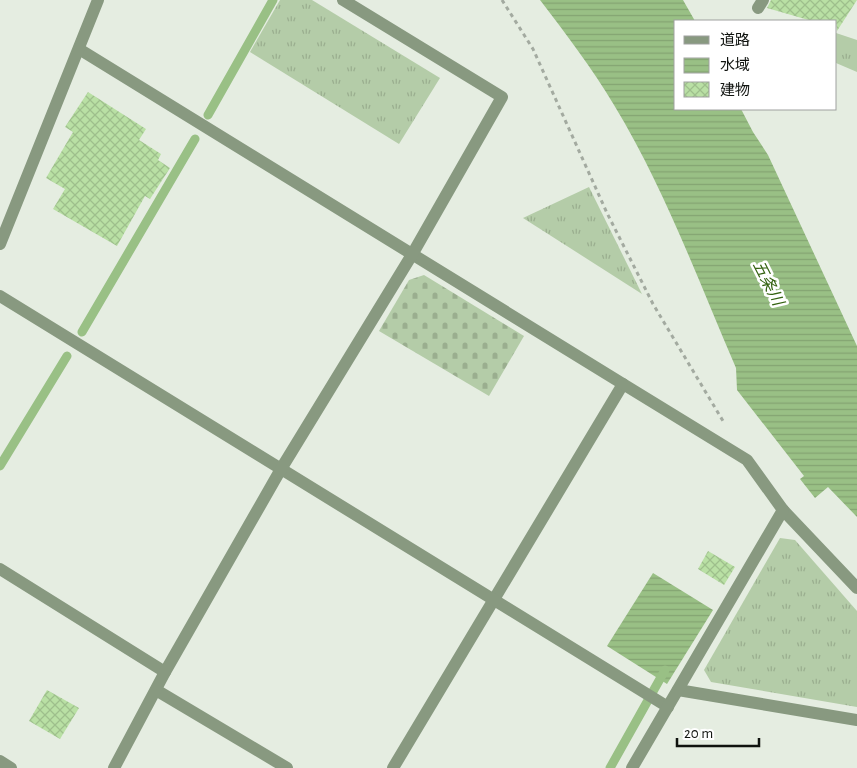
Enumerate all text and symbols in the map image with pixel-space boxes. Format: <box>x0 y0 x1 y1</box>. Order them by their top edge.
legend <box>674 20 837 110</box>
text: 道路 <box>720 32 750 48</box>
text: 水域 <box>720 57 750 73</box>
text: 建物 <box>720 82 750 98</box>
water label: 五条川 <box>750 258 788 310</box>
scale bar <box>677 716 760 748</box>
text: 20 m <box>684 726 713 741</box>

